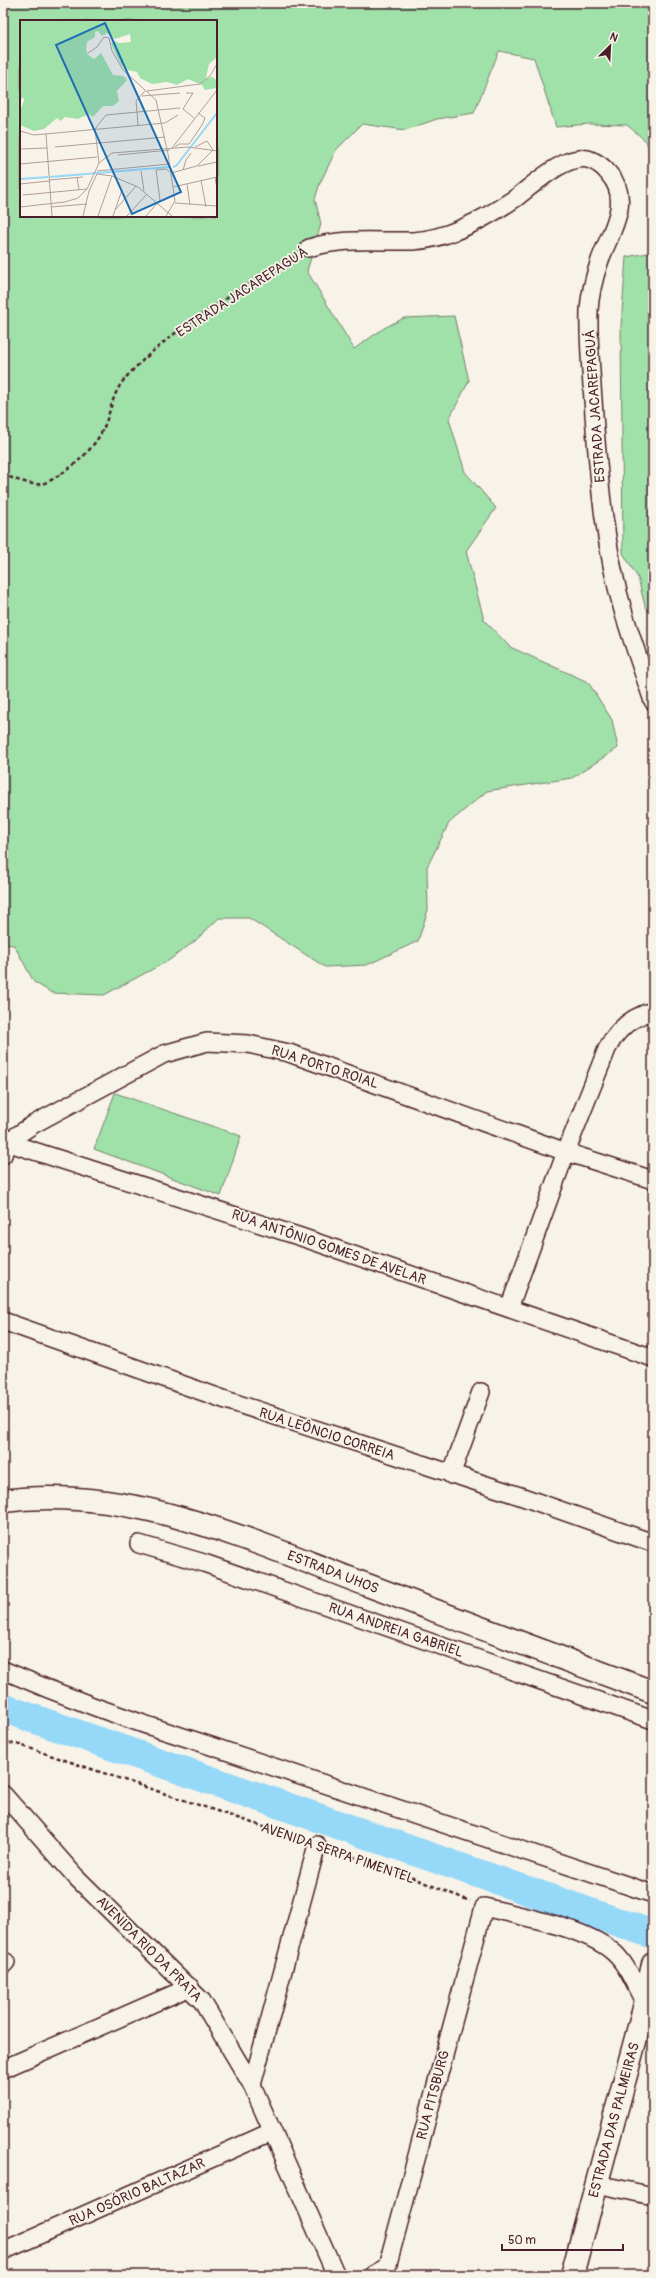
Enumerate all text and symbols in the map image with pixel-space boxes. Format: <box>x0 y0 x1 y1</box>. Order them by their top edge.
inset map <box>20 20 217 217</box>
north arrow <box>590 26 630 66</box>
text: N <box>608 30 620 45</box>
street label: ESTRADA JACAREPAGUÁ <box>172 242 311 341</box>
street label: ESTRADA JACAREPAGUÁ <box>580 329 609 483</box>
street label: RUA PORTO ROIAL <box>269 1042 381 1092</box>
street label: RUA ANTÔNIO GOMES DE AVELAR <box>230 1205 429 1288</box>
street label: RUA LEÔNCIO CORREIA <box>257 1403 397 1464</box>
street label: ESTRADA UHOS <box>285 1547 381 1597</box>
street label: RUA ANDREIA GABRIEL <box>326 1599 466 1661</box>
street label: AVENIDA SERPA PIMENTEL <box>259 1819 417 1887</box>
street label: AVENIDA RIO DA PRATA <box>93 1893 205 2005</box>
street label: ESTRADA DAS PALMEIRAS <box>585 2040 643 2200</box>
street label: RUA PITSBURG <box>413 2049 453 2141</box>
street label: RUA OSÓRIO BALTAZAR <box>66 2153 208 2230</box>
scale bar <box>502 2226 623 2252</box>
text: 50 m <box>508 2233 536 2248</box>

